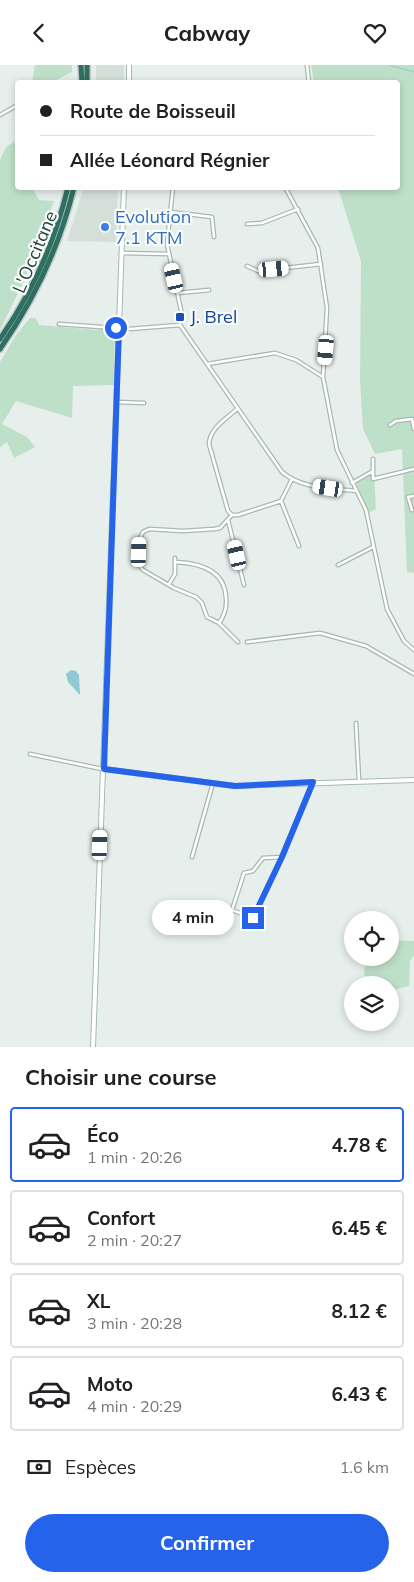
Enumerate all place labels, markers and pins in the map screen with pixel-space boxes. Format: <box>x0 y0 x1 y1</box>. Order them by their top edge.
place label: Evolution 7.1 KTM <box>115 205 191 249</box>
marker: Evolution 7.1 KTM <box>99 221 111 233</box>
place label: J. Brel <box>190 305 237 328</box>
marker: J. Brel <box>174 311 186 323</box>

